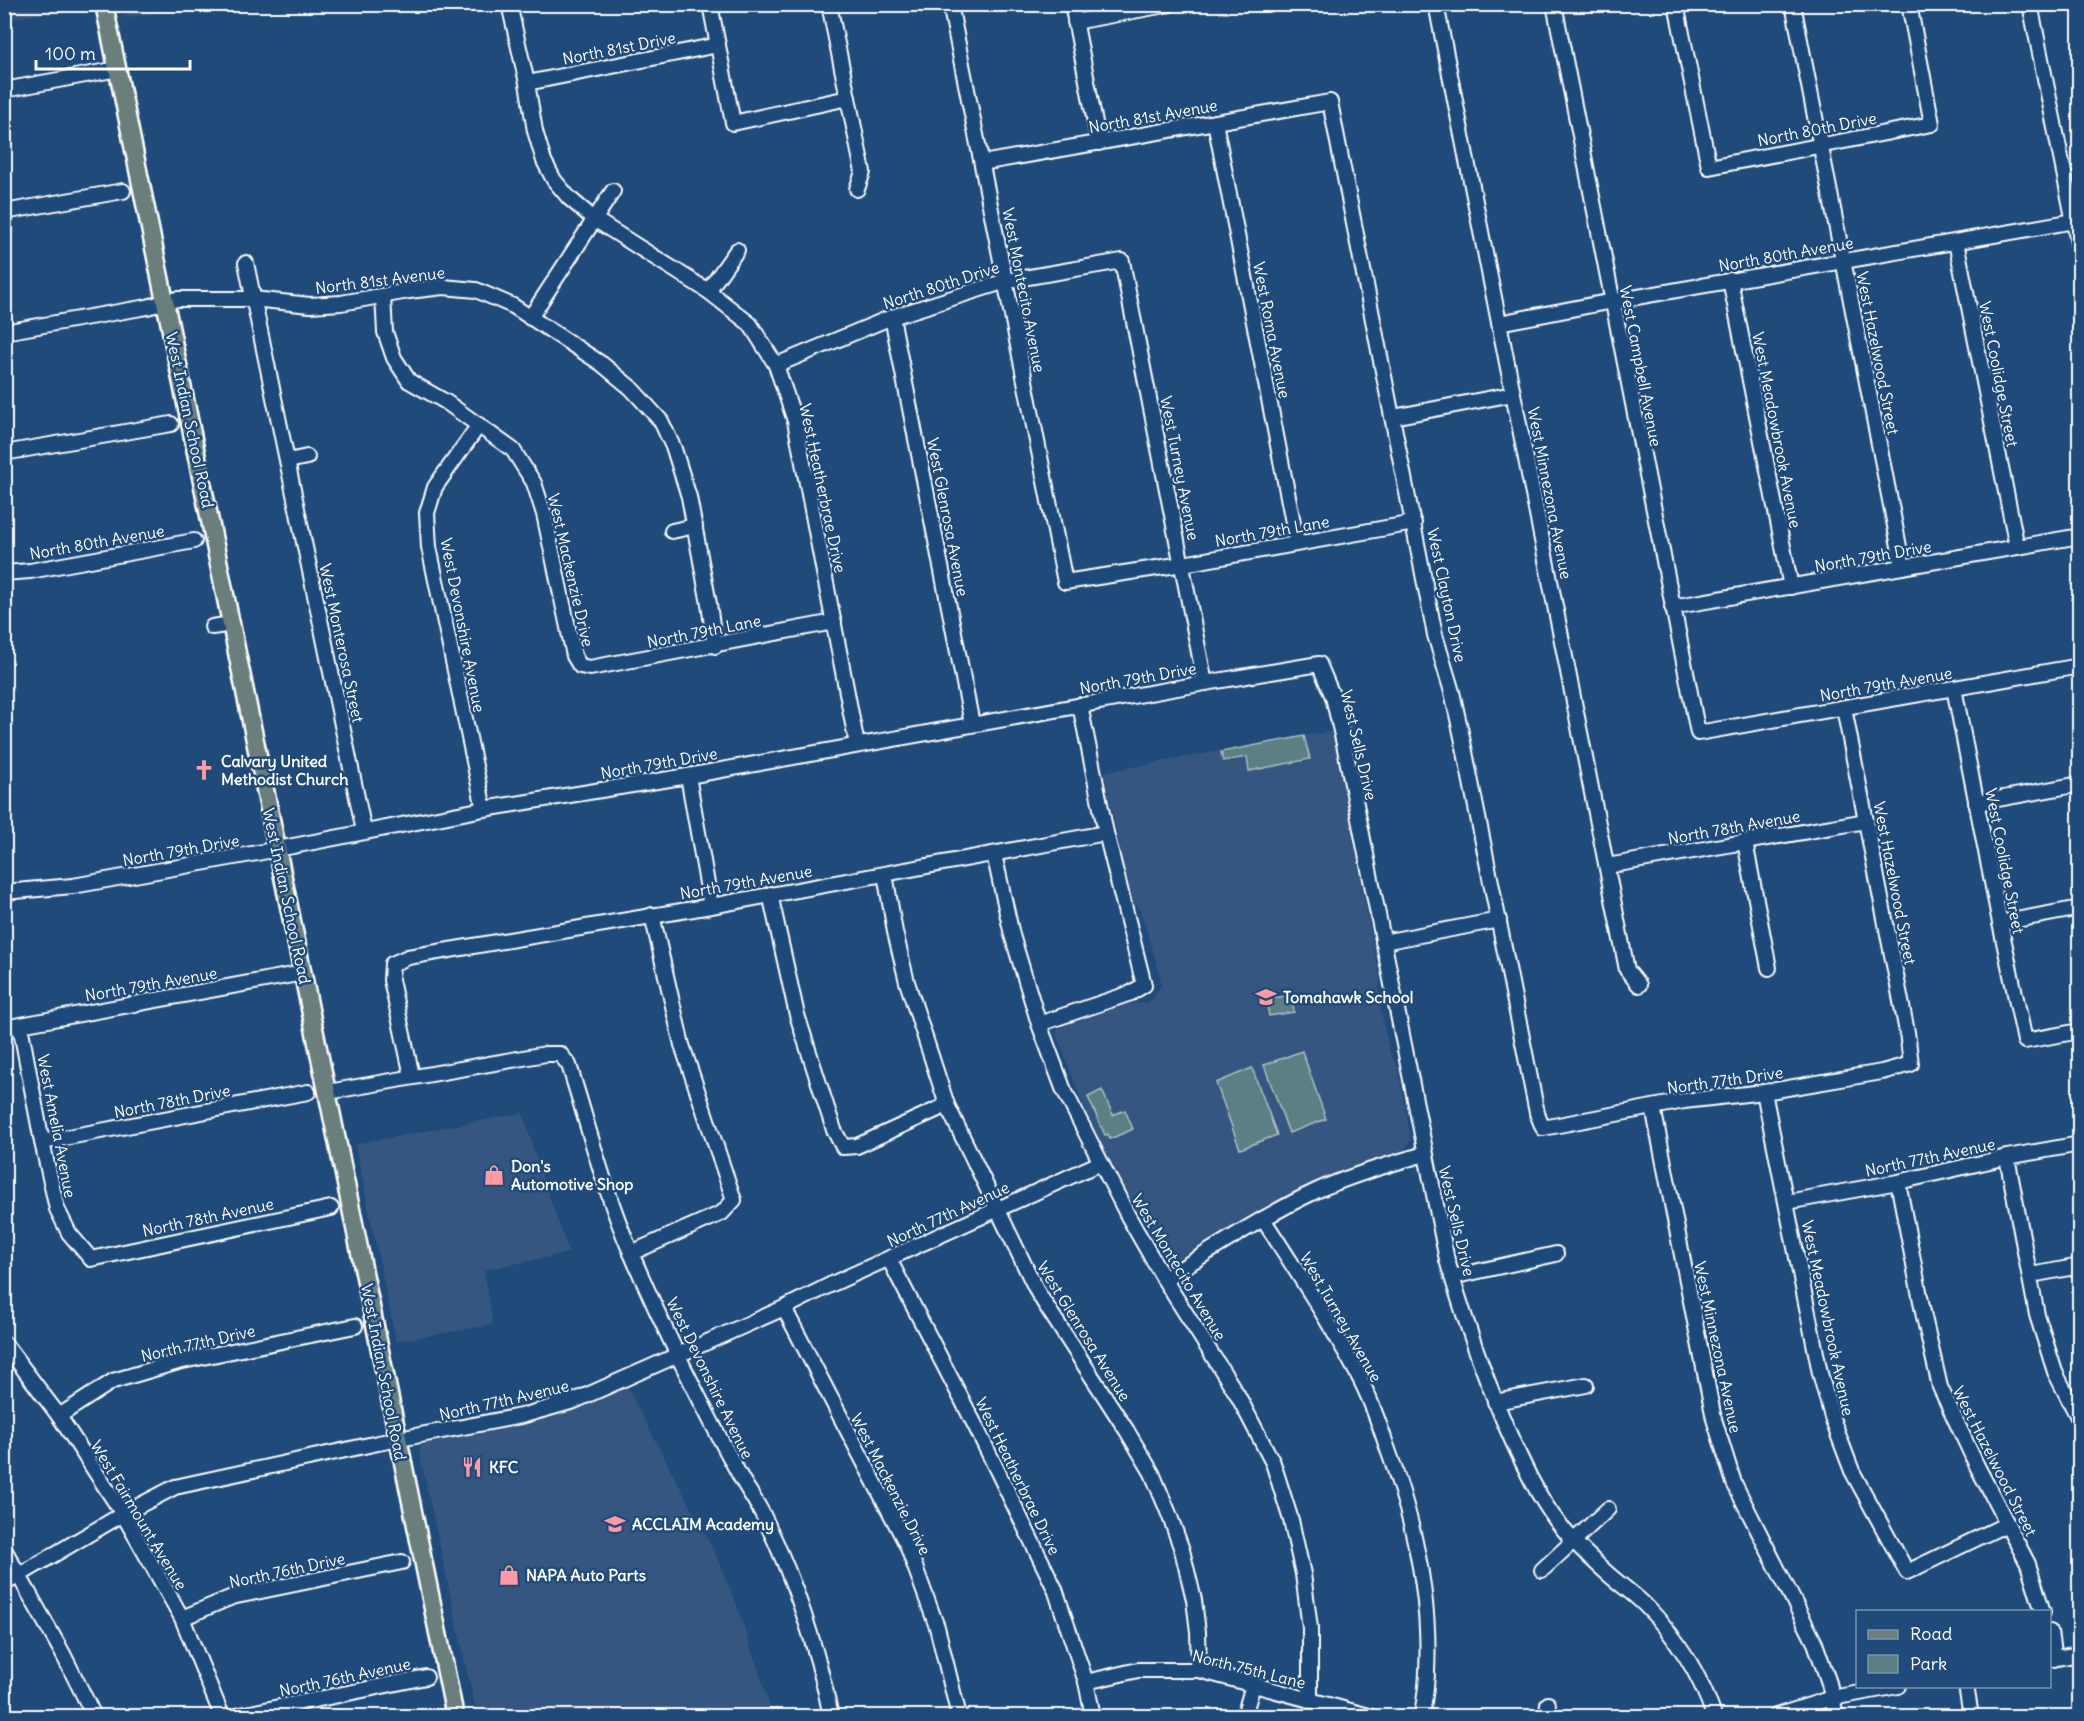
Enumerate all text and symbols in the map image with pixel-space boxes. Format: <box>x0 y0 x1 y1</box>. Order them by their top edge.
street label: North 81st Drive <box>561 27 677 69</box>
scale bar <box>36 33 190 71</box>
text: 100 m <box>45 42 96 65</box>
street label: North 81st Avenue <box>1087 95 1219 137</box>
street label: North 80th Drive <box>1756 108 1878 150</box>
street label: West Montecito Avenue <box>998 206 1050 374</box>
street label: North 80th Avenue <box>1717 232 1855 276</box>
street label: North 80th Drive <box>880 257 1002 313</box>
street label: West Roma Avenue <box>1249 260 1295 400</box>
street label: North 81st Avenue <box>314 262 446 298</box>
street label: West Hazelwood Street <box>1852 270 1904 437</box>
street label: West Campbell Avenue <box>1616 284 1666 448</box>
street label: West Coolidge Street <box>1975 299 2023 449</box>
street label: West Indian School Road <box>162 330 218 510</box>
street label: West Meadowbrook Avenue <box>1748 330 1806 530</box>
street label: West Turney Avenue <box>1156 394 1204 542</box>
street label: West Heatherbrae Drive <box>795 402 851 574</box>
street label: West Minnezona Avenue <box>1523 405 1577 581</box>
street label: West Glenrosa Avenue <box>923 436 973 598</box>
street label: West Mackenzie Drive <box>544 491 598 649</box>
street label: North 79th Lane <box>1213 511 1331 551</box>
street label: North 80th Avenue <box>28 520 166 564</box>
street label: West Clayton Drive <box>1423 526 1471 664</box>
street label: West Devonshire Avenue <box>436 536 490 714</box>
street label: North 79th Drive <box>1813 536 1933 576</box>
street label: West Monterosa Street <box>315 562 369 725</box>
street label: North 79th Lane <box>645 610 763 652</box>
street label: North 79th Drive <box>1078 658 1198 698</box>
street label: North 79th Avenue <box>1818 663 1954 705</box>
street label: West Sells Drive <box>1337 688 1381 802</box>
street label: North 79th Drive <box>599 743 719 783</box>
place label: Calvary United Methodist Church <box>221 751 348 789</box>
church icon: Calvary United Methodist Church <box>192 758 216 782</box>
street label: West Coolidge Street <box>1981 786 2029 936</box>
street label: West Hazelwood Street <box>1869 800 1921 967</box>
street label: West Indian School Road <box>259 806 315 986</box>
street label: North 78th Avenue <box>1666 806 1802 848</box>
street label: North 79th Drive <box>121 830 241 870</box>
street label: North 79th Avenue <box>678 861 814 903</box>
street label: North 79th Avenue <box>83 963 219 1005</box>
school or university icon: Tomahawk School <box>1254 985 1278 1009</box>
place label: Tomahawk School <box>1283 987 1413 1007</box>
street label: West Amelia Avenue <box>33 1053 81 1199</box>
street label: North 77th Drive <box>1666 1062 1784 1098</box>
street label: North 78th Drive <box>112 1080 232 1122</box>
street label: North 77th Avenue <box>1863 1133 1997 1181</box>
place label: Don's Automotive Shop <box>511 1156 633 1195</box>
shop icon: Don's Automotive Shop <box>482 1163 506 1187</box>
street label: West Sells Drive <box>1435 1164 1479 1278</box>
street label: North 77th Avenue <box>884 1177 1012 1251</box>
street label: West Montecito Avenue <box>1127 1190 1231 1344</box>
street label: North 78th Avenue <box>140 1193 276 1241</box>
street label: West Meadowbrook Avenue <box>1797 1218 1859 1418</box>
street label: West Turney Avenue <box>1296 1249 1386 1385</box>
street label: West Glenrosa Avenue <box>1033 1257 1135 1405</box>
street label: West Minnezona Avenue <box>1690 1259 1746 1435</box>
street label: West Indian School Road <box>357 1282 411 1462</box>
street label: West Devonshire Avenue <box>662 1294 758 1462</box>
street label: North 77th Drive <box>139 1320 257 1366</box>
street label: North 77th Avenue <box>437 1375 571 1425</box>
street label: West Hazelwood Street <box>1948 1383 2042 1540</box>
street label: West Heatherbrae Drive <box>971 1394 1065 1558</box>
street label: West Mackenzie Drive <box>847 1410 935 1558</box>
street label: West Fairmount Avenue <box>86 1437 192 1593</box>
restaurant icon: KFC <box>460 1455 484 1479</box>
place label: KFC <box>489 1457 519 1477</box>
school or university icon: ACCLAIM Academy <box>603 1512 627 1536</box>
place label: ACCLAIM Academy <box>632 1514 774 1535</box>
street label: North 76th Drive <box>227 1548 347 1592</box>
shop icon: NAPA Auto Parts <box>497 1563 521 1587</box>
place label: NAPA Auto Parts <box>526 1565 646 1585</box>
legend <box>1856 1610 2051 1688</box>
text: Road <box>1910 1622 1953 1645</box>
street label: North 75th Lane <box>1190 1645 1308 1693</box>
text: Park <box>1910 1652 1947 1675</box>
street label: North 76th Avenue <box>277 1653 413 1701</box>

